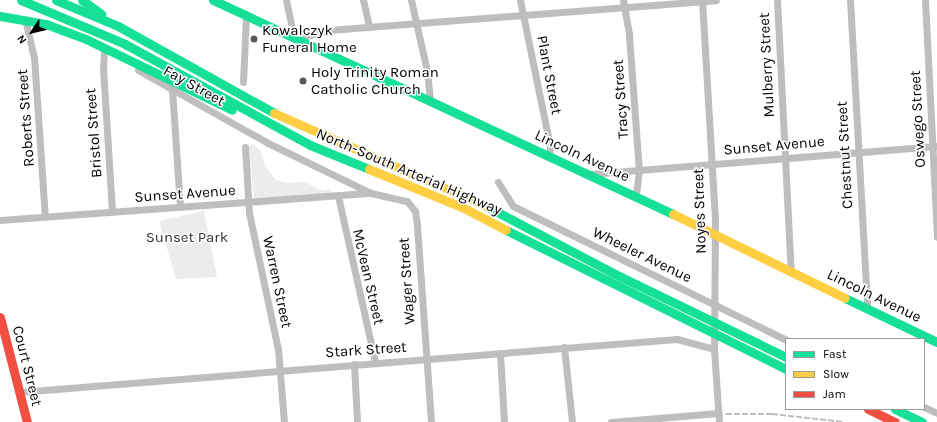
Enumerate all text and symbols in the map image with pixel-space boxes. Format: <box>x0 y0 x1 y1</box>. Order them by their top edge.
north arrow <box>12 12 52 52</box>
street label: Mulberry Street <box>755 12 779 118</box>
place label: Kowalczyk Funeral Home <box>262 21 357 56</box>
text: N <box>14 32 29 46</box>
marker: Kowalczyk Funeral Home <box>249 34 259 44</box>
street label: Plant Street <box>533 34 565 116</box>
street label: Tracy Street <box>609 59 633 139</box>
street label: Fay Street <box>160 62 228 110</box>
place label: Holy Trinity Roman Catholic Church <box>311 63 439 98</box>
street label: Roberts Street <box>14 69 38 167</box>
street label: Oswego Street <box>906 70 930 168</box>
marker: Holy Trinity Roman Catholic Church <box>298 76 308 86</box>
street label: Bristol Street <box>82 88 106 178</box>
street label: Chestnut Street <box>833 101 857 209</box>
street label: North-South Arterial Highway <box>314 125 504 219</box>
street label: Lincoln Avenue <box>532 126 632 186</box>
street label: Sunset Avenue <box>723 133 825 159</box>
street label: Noyes Street <box>690 168 710 254</box>
street label: Sunset Avenue <box>134 181 236 207</box>
street label: Wheeler Avenue <box>589 223 695 287</box>
street label: McVean Street <box>348 227 388 327</box>
park label: Sunset Park <box>146 229 228 247</box>
street label: Warren Street <box>258 234 296 330</box>
street label: Wager Street <box>395 237 419 325</box>
street label: Lincoln Avenue <box>824 265 924 327</box>
street label: Court Street <box>8 324 46 408</box>
street label: Stark Street <box>325 338 407 362</box>
legend <box>785 338 925 410</box>
text: Fast <box>823 347 846 361</box>
text: Slow <box>823 367 849 381</box>
text: Jam <box>823 387 846 401</box>

